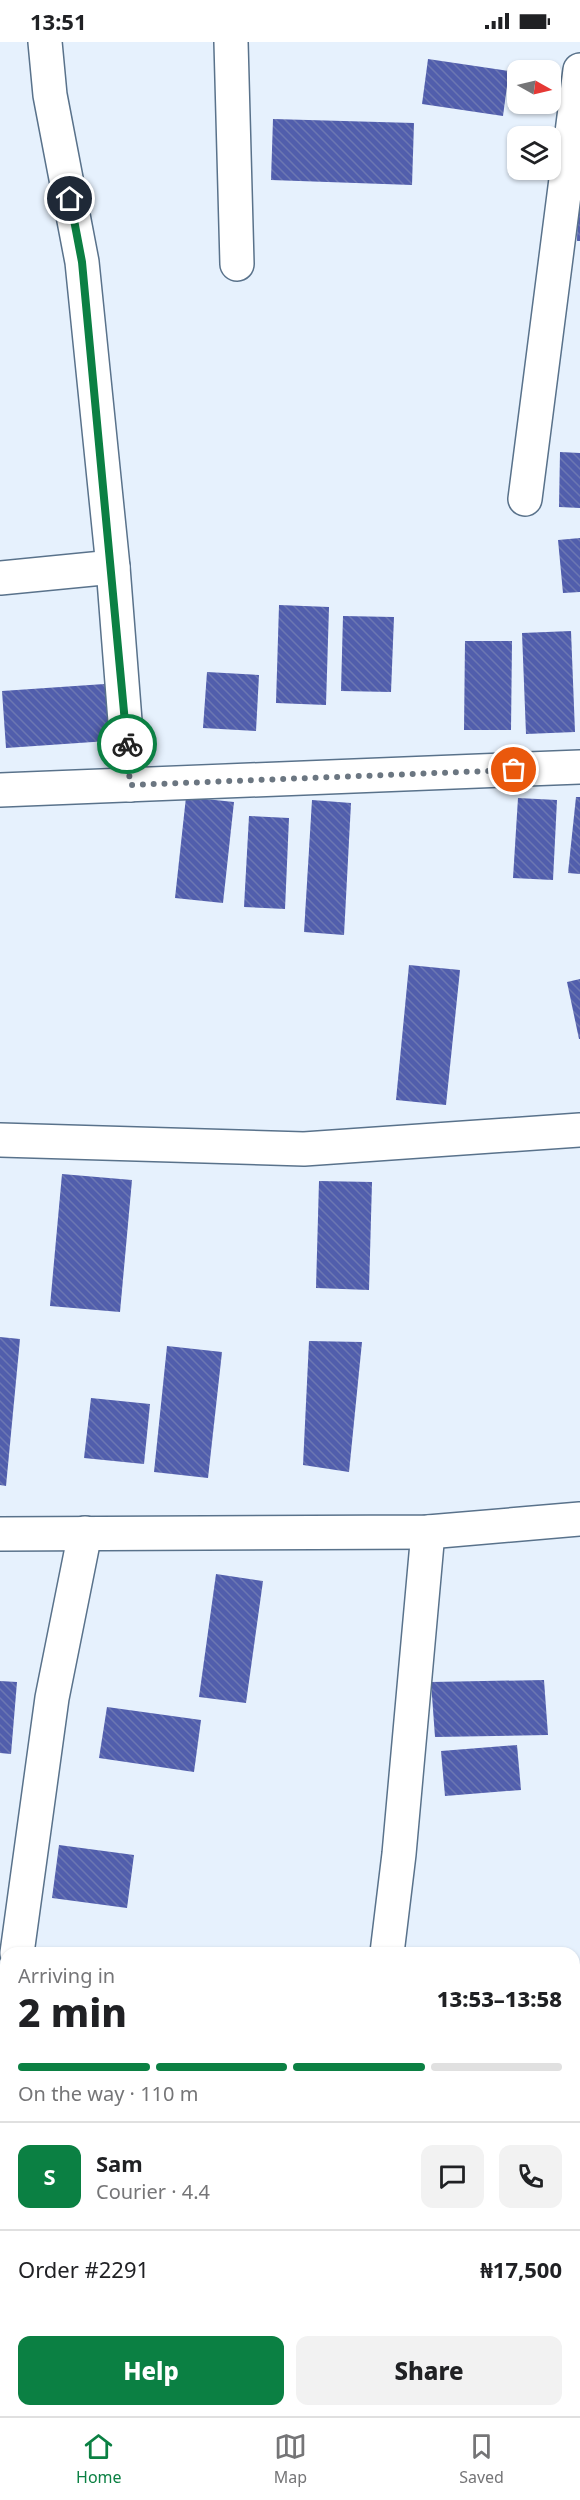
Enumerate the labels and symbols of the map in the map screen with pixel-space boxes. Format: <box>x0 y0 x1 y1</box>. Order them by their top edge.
north arrow <box>507 60 561 114</box>
pin <box>44 173 95 224</box>
courier <box>97 714 157 774</box>
pin <box>488 744 539 795</box>

